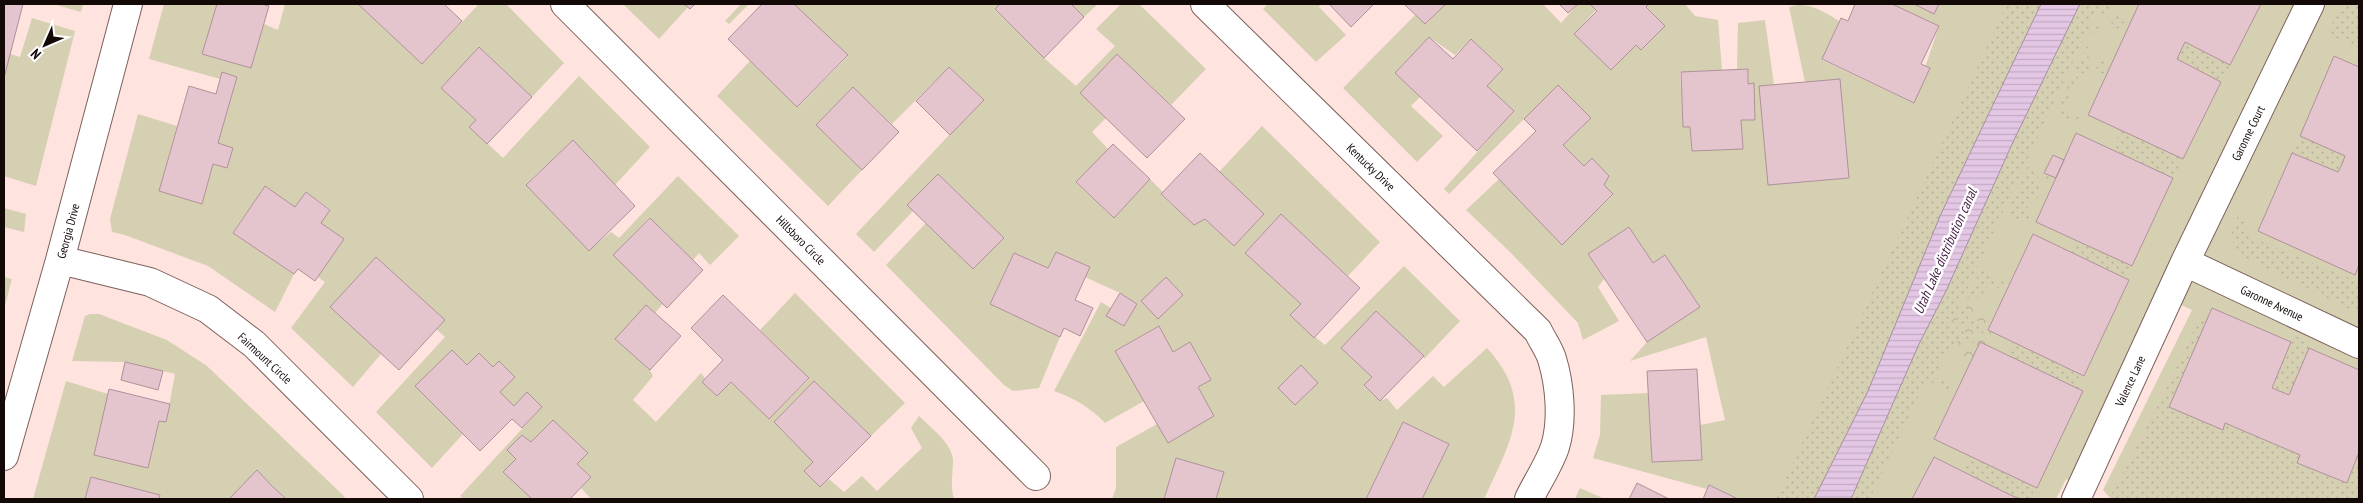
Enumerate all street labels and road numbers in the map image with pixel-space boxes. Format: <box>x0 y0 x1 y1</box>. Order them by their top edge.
street label: Garonne Court <box>2228 102 2268 163</box>
street label: Kentucky Drive <box>1344 140 1398 194</box>
street label: Georgia Drive <box>53 202 83 260</box>
street label: Hillsboro Circle <box>773 212 829 268</box>
street label: Garonne Avenue <box>2238 282 2306 324</box>
street label: Fairmount Circle <box>235 329 295 387</box>
street label: Valence Lane <box>2111 353 2148 410</box>

